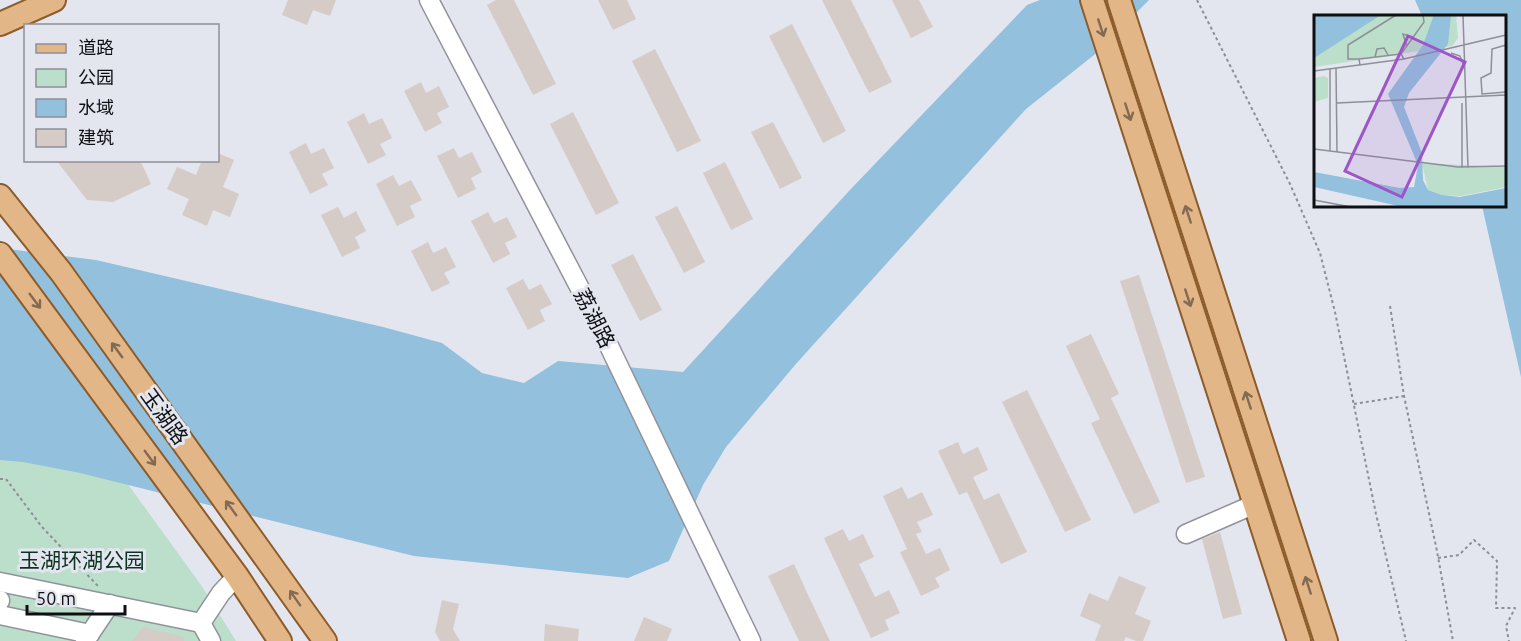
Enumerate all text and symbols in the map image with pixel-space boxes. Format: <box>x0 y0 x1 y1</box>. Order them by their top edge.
inset map <box>1314 15 1506 207</box>
one-way arrow <box>1096 18 1107 37</box>
legend <box>24 24 219 162</box>
text: 道路 <box>78 37 114 57</box>
text: 公园 <box>78 67 114 87</box>
text: 水域 <box>78 97 114 117</box>
one-way arrow <box>1124 102 1135 121</box>
text: 建筑 <box>78 127 114 147</box>
one-way arrow <box>1182 205 1193 224</box>
street label: 荔湖路 <box>570 284 620 352</box>
one-way arrow <box>1183 288 1194 307</box>
one-way arrow <box>28 293 41 309</box>
one-way arrow <box>111 343 123 359</box>
street label: 玉湖路 <box>137 383 193 449</box>
one-way arrow <box>1242 391 1253 410</box>
one-way arrow <box>144 450 157 466</box>
one-way arrow <box>225 501 237 517</box>
park label: 玉湖环湖公园 <box>19 548 145 572</box>
one-way arrow <box>1302 576 1313 595</box>
scale bar <box>27 578 124 616</box>
text: 50 m <box>36 588 76 608</box>
one-way arrow <box>289 591 301 607</box>

